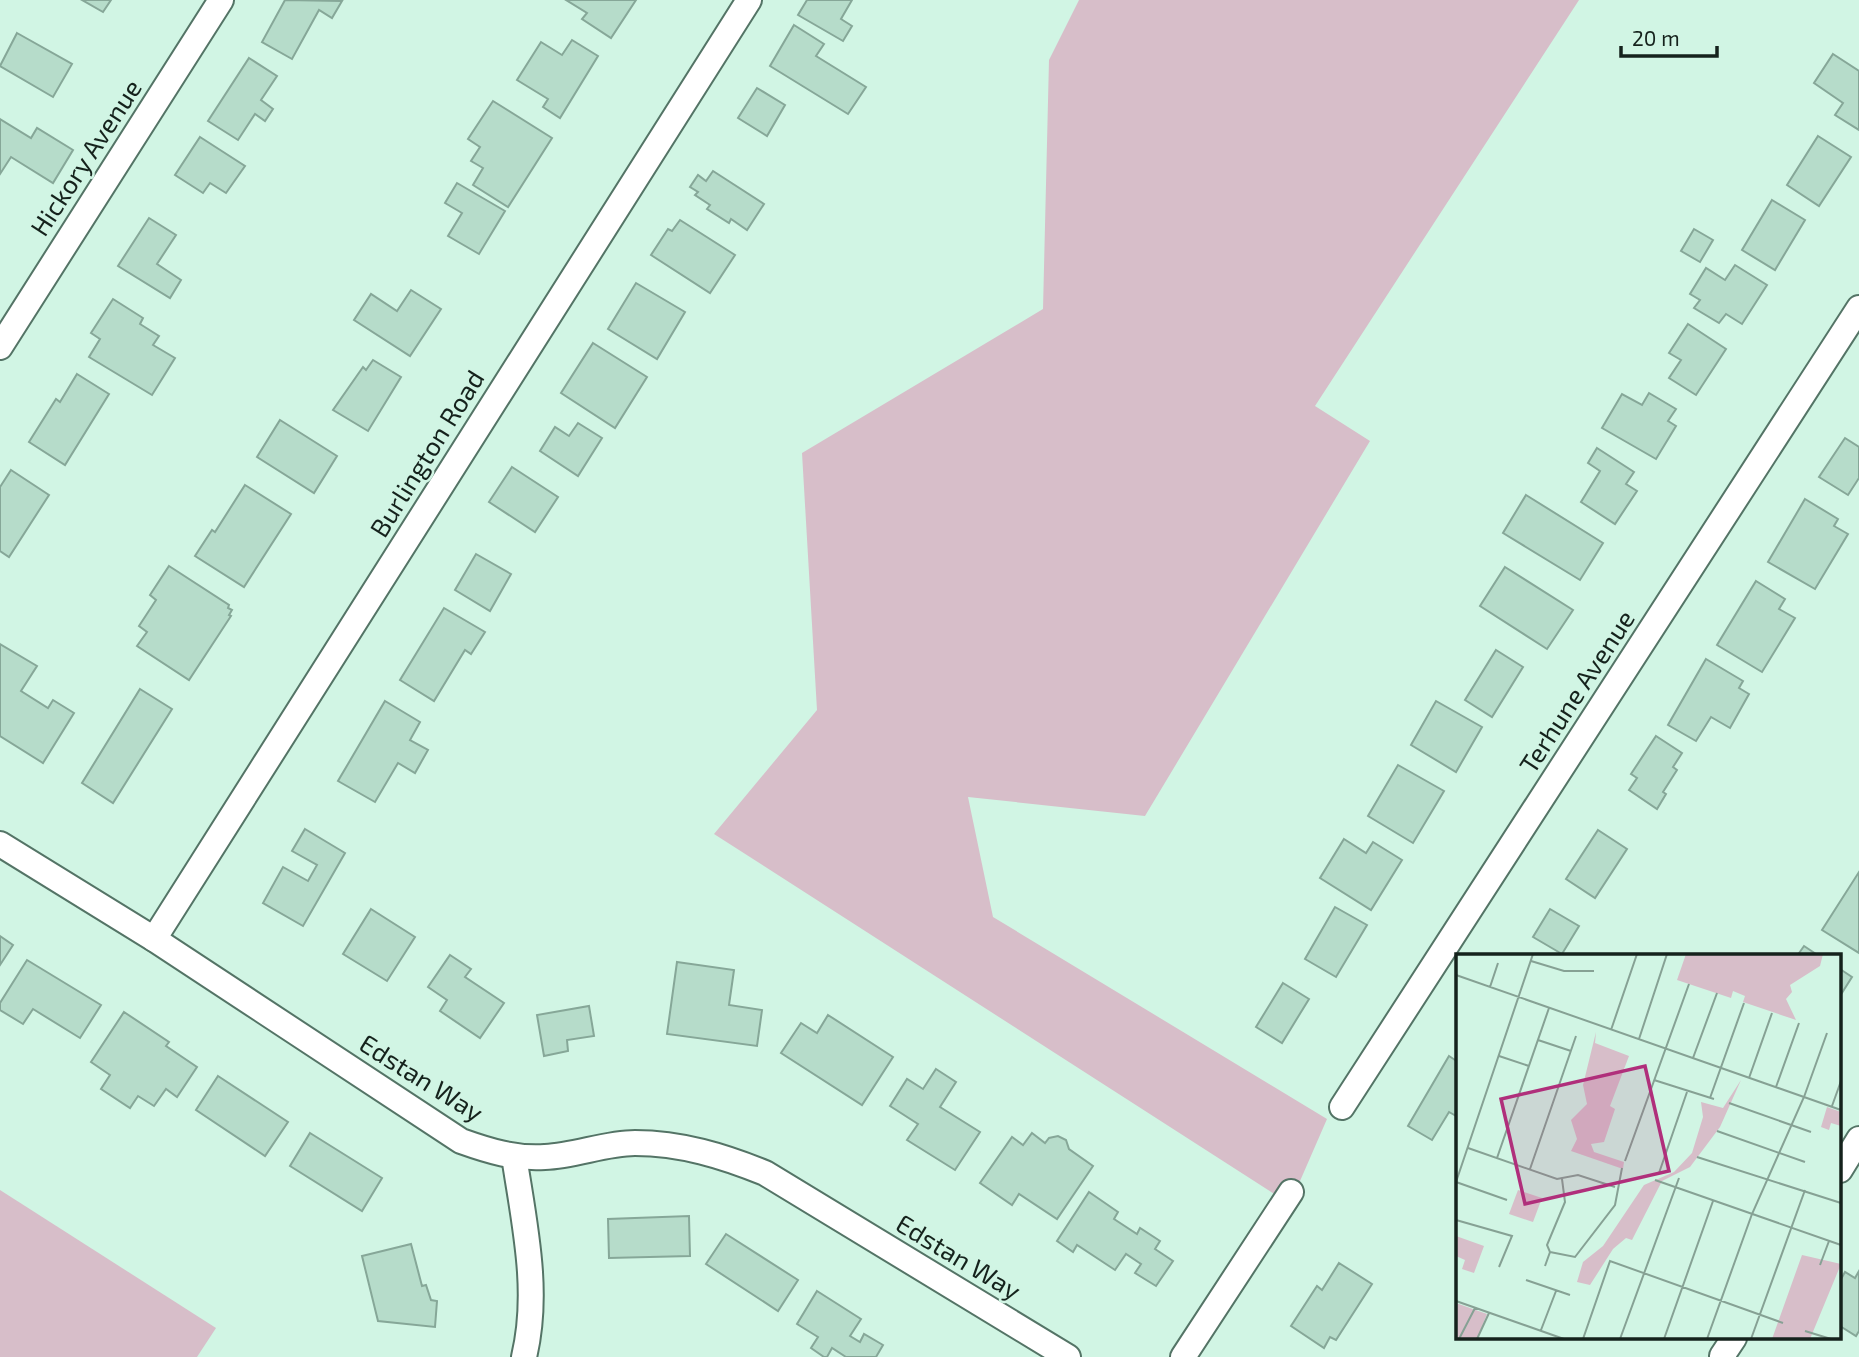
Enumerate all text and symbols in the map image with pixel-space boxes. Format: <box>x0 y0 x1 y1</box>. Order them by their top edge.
scale bar <box>1621 14 1717 58</box>
text: 20 m <box>1632 25 1680 50</box>
street label: Hickory Avenue <box>23 73 147 241</box>
street label: Burlington Road <box>362 364 490 542</box>
street label: Terhune Avenue <box>1512 604 1640 778</box>
inset map <box>1456 954 1842 1340</box>
street label: Edstan Way <box>355 1027 490 1127</box>
street label: Edstan Way <box>891 1207 1027 1305</box>

